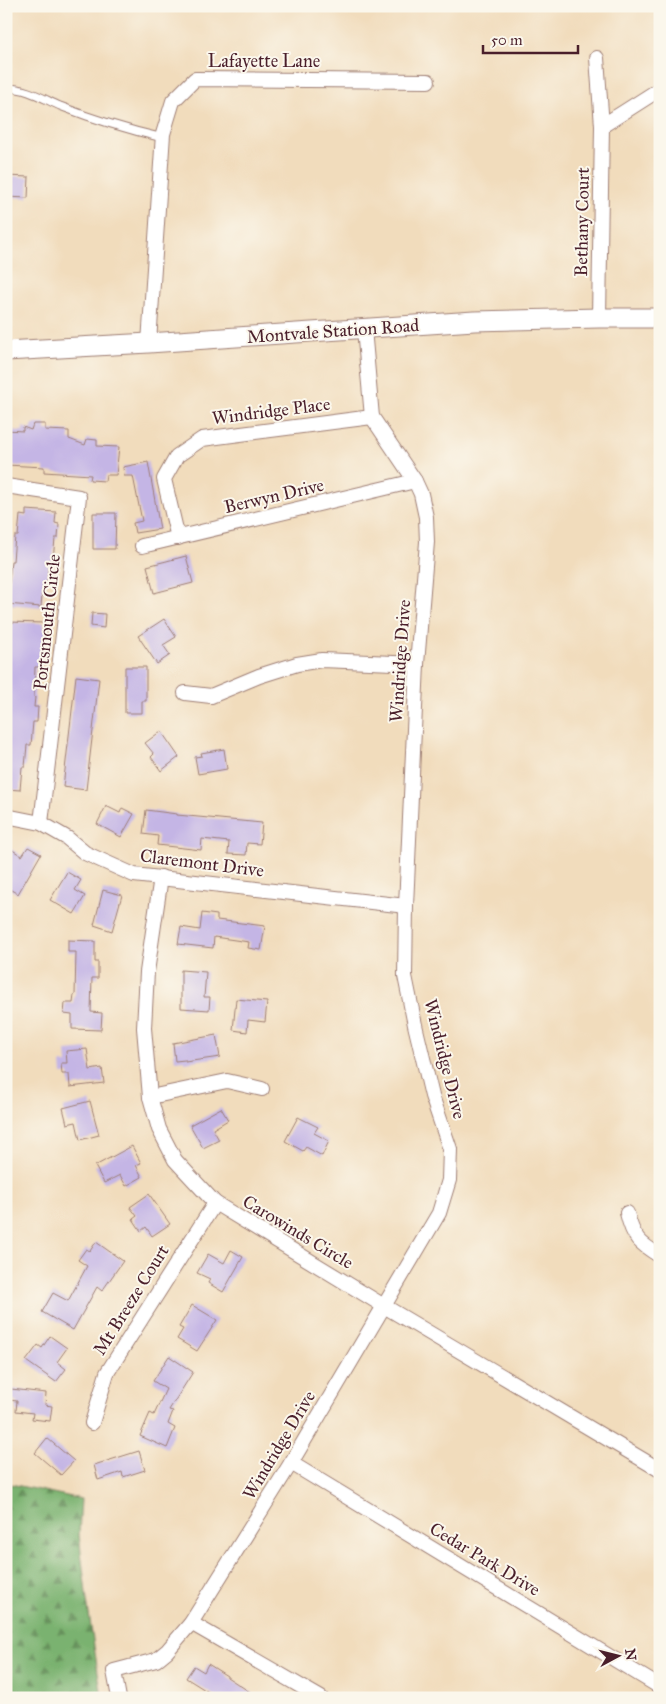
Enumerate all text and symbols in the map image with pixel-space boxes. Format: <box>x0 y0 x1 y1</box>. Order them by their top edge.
scale bar <box>483 22 578 54</box>
text: 50 m <box>491 31 523 49</box>
street label: Lafayette Lane <box>208 50 320 72</box>
street label: Bethany Court <box>570 167 594 277</box>
street label: Montvale Station Road <box>246 314 420 348</box>
street label: Windridge Place <box>211 393 332 430</box>
street label: Berwyn Drive <box>222 474 326 518</box>
street label: Portsmouth Circle <box>29 553 65 691</box>
street label: Windridge Drive <box>385 599 416 723</box>
street label: Claremont Drive <box>139 844 265 882</box>
street label: Windridge Drive <box>418 997 471 1122</box>
street label: Carowinds Circle <box>239 1190 357 1274</box>
street label: Mt Breeze Court <box>88 1240 174 1359</box>
street label: Windridge Drive <box>238 1387 321 1504</box>
street label: Cedar Park Drive <box>426 1517 544 1601</box>
north arrow <box>594 1632 644 1682</box>
text: N <box>621 1648 640 1662</box>

